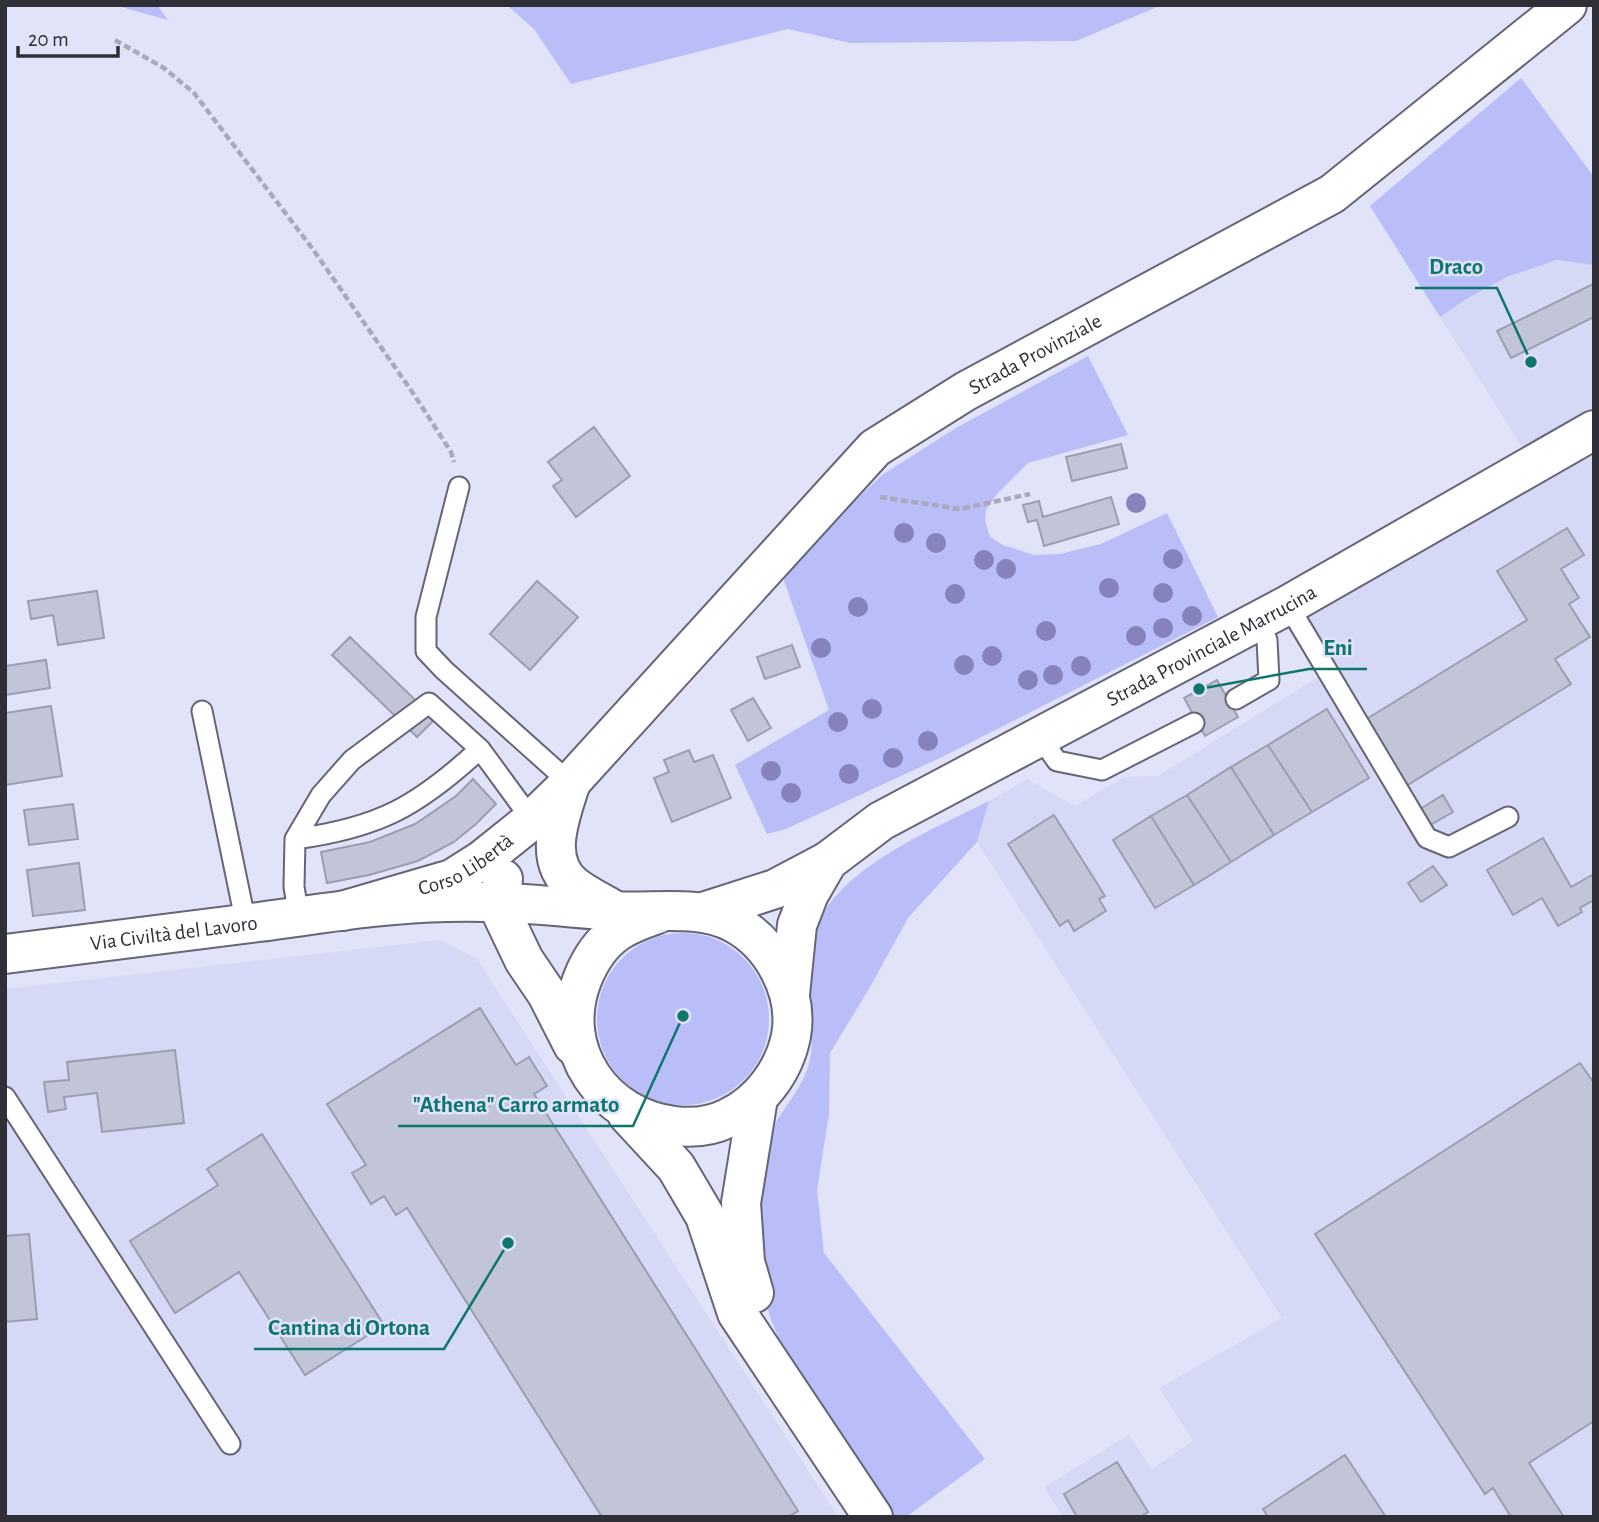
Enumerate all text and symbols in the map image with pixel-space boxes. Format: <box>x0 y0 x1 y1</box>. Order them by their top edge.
scale bar <box>18 14 117 58</box>
text: 20 m <box>28 29 69 50</box>
callout: Draco <box>1415 244 1497 288</box>
text: Draco <box>1429 256 1483 279</box>
street label: Strada Provinziale <box>965 310 1105 398</box>
street label: Strada Provinciale Marrucina <box>1103 581 1320 710</box>
callout: Eni <box>1309 625 1367 669</box>
text: Eni <box>1323 637 1353 660</box>
street label: Corso Libertà <box>416 829 517 899</box>
street label: Via Civiltà del Lavoro <box>89 912 259 954</box>
callout: "Athena" Carro armato <box>398 1082 633 1126</box>
text: "Athena" Carro armato <box>413 1094 619 1117</box>
callout: Cantina di Ortona <box>254 1305 444 1349</box>
text: Cantina di Ortona <box>268 1317 430 1340</box>

